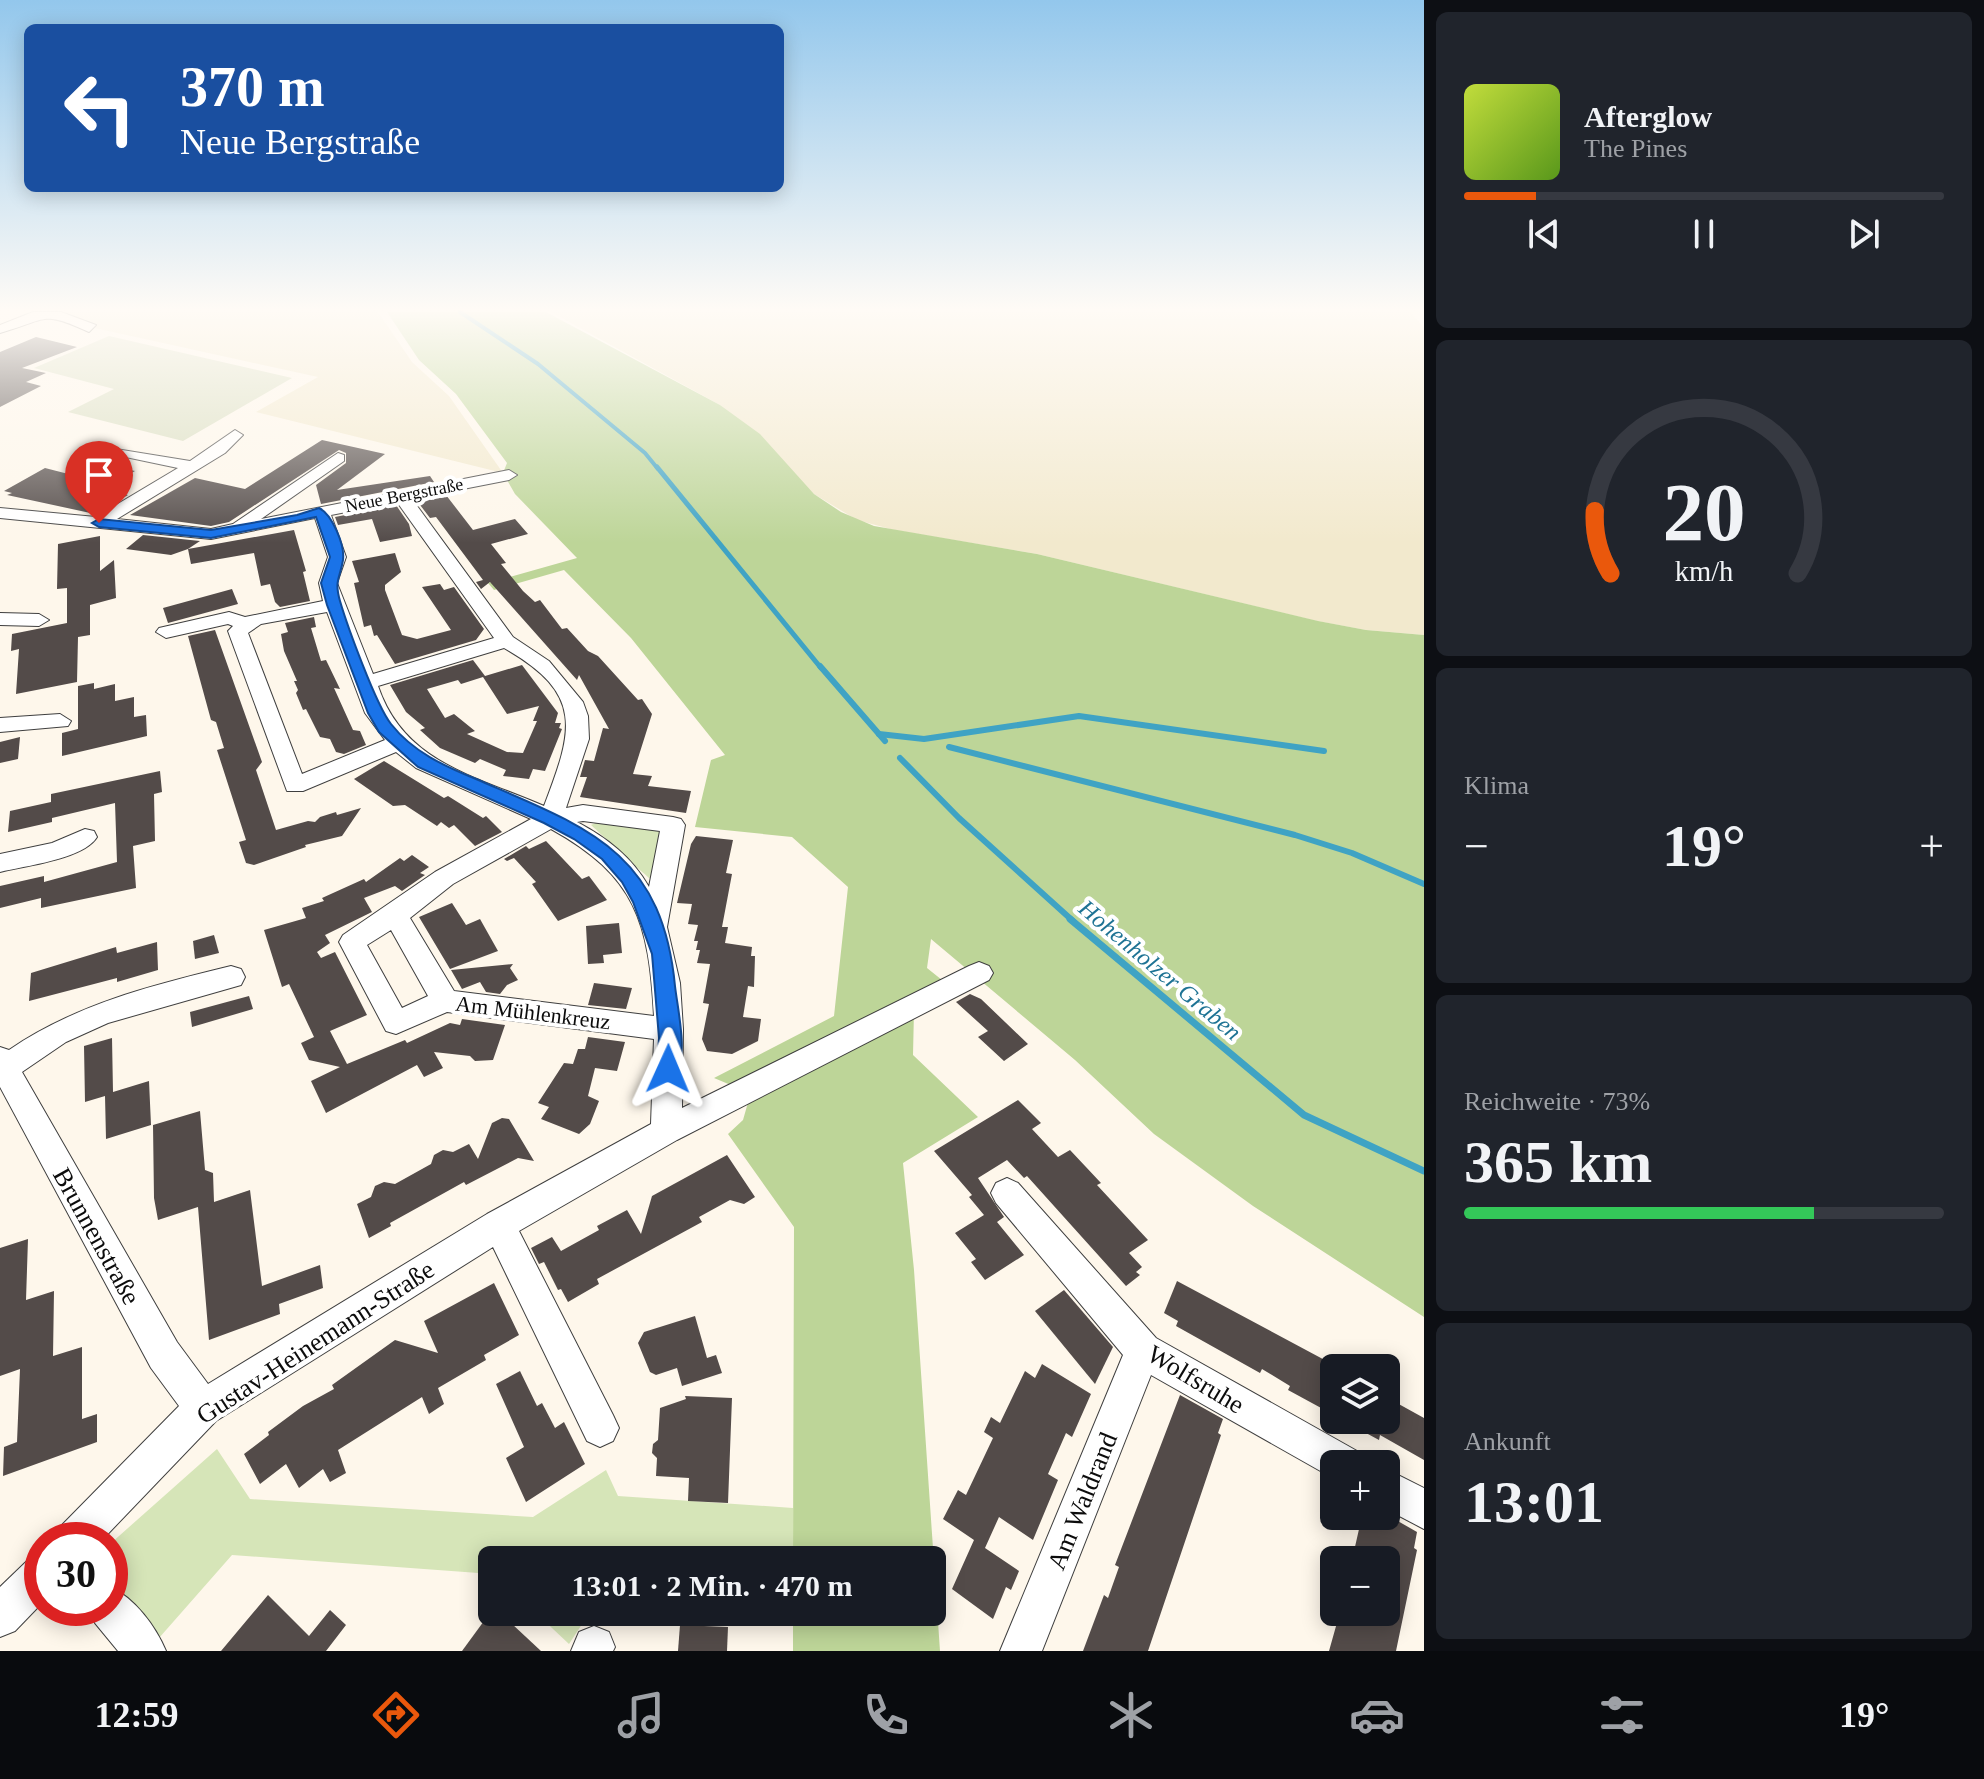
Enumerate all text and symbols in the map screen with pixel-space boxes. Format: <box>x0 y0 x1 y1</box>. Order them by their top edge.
icon: left <box>48 56 152 160</box>
text: 370 m <box>180 56 325 118</box>
text: Afterglow <box>1584 100 1712 133</box>
text: Neue Bergstraße <box>180 122 420 162</box>
text: The Pines <box>1584 134 1687 163</box>
icon: previous <box>1522 212 1566 256</box>
icon: pause <box>1682 212 1726 256</box>
icon: next <box>1842 212 1886 256</box>
pin <box>65 441 133 523</box>
icon: arrive <box>77 453 121 497</box>
text: 20 <box>1662 465 1746 557</box>
street label: Neue Bergstraße <box>343 474 465 516</box>
text: km/h <box>1675 556 1733 587</box>
text: Klima <box>1464 771 1529 800</box>
text: 19° <box>1662 813 1746 879</box>
text: − <box>1464 822 1489 871</box>
text: + <box>1919 822 1944 871</box>
water label: Hohenholzer Graben <box>1073 894 1246 1045</box>
street label: Am Mühlenkreuz <box>454 991 612 1034</box>
position arrow <box>626 1027 710 1111</box>
text: Reichweite · 73% <box>1464 1087 1650 1116</box>
text: 365 km <box>1464 1129 1652 1195</box>
street label: Brunnenstraße <box>47 1163 146 1310</box>
street label: Gustav-Heinemann-Straße <box>191 1255 439 1430</box>
street label: Wolfsruhe <box>1142 1339 1249 1420</box>
map controls <box>1320 1354 1400 1626</box>
button: layers <box>1320 1354 1400 1434</box>
text: Ankunft <box>1464 1427 1551 1456</box>
street label: Am Waldrand <box>1042 1428 1123 1574</box>
button: + <box>1320 1450 1400 1530</box>
text: 13:01 <box>1464 1469 1604 1535</box>
speed limit sign: 30 <box>24 1522 128 1626</box>
button: − <box>1320 1546 1400 1626</box>
text: 13:01 · 2 Min. · 470 m <box>572 1569 852 1602</box>
icon: directions <box>368 1687 424 1743</box>
icon: music <box>613 1687 669 1743</box>
icon: phone <box>858 1687 914 1743</box>
icon: climate <box>1103 1687 1159 1743</box>
icon: car <box>1349 1687 1405 1743</box>
icon: filters <box>1594 1687 1650 1743</box>
text: 12:59 <box>95 1695 179 1735</box>
text: 19° <box>1839 1695 1889 1735</box>

